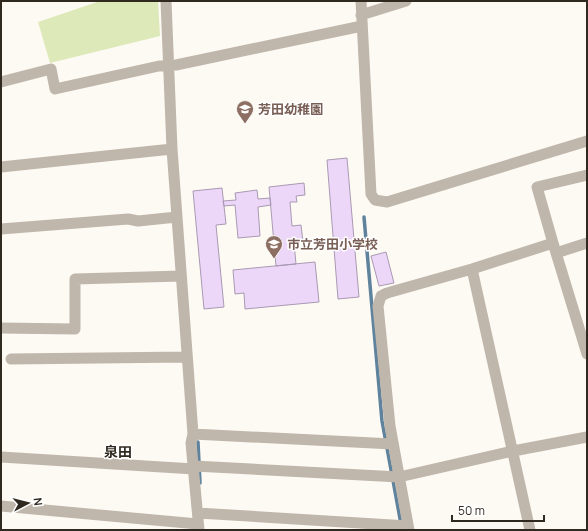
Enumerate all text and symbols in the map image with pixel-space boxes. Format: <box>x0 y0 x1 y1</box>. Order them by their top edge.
school or university icon: 芳田幼稚園 <box>235 99 255 124</box>
place label: 芳田幼稚園 <box>258 100 323 118</box>
school or university icon: 市立芳田小学校 <box>264 234 284 259</box>
place label: 市立芳田小学校 <box>287 235 378 253</box>
district label: 泉田 <box>104 442 132 461</box>
north arrow <box>8 483 48 523</box>
text: N <box>30 497 46 507</box>
scale bar <box>452 497 544 523</box>
text: 50 m <box>458 502 485 519</box>

